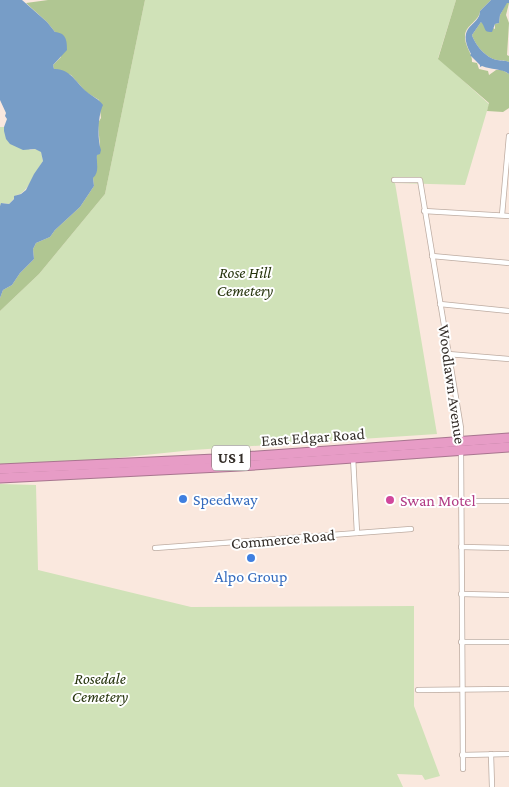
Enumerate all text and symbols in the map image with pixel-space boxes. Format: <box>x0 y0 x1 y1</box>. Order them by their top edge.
park label: Rose Hill Cemetery <box>217 264 274 300</box>
street label: Woodlawn Avenue <box>435 323 469 445</box>
street label: East Edgar Road <box>261 425 366 450</box>
road number: US 1 <box>212 446 250 470</box>
place label: Speedway <box>193 491 258 509</box>
place label: Swan Motel <box>400 492 476 509</box>
marker: Speedway <box>177 493 189 505</box>
marker: Swan Motel <box>384 494 396 506</box>
street label: Commerce Road <box>230 526 336 552</box>
marker: Alpo Group <box>245 552 257 564</box>
place label: Alpo Group <box>215 568 287 586</box>
park label: Rosedale Cemetery <box>72 670 129 706</box>

